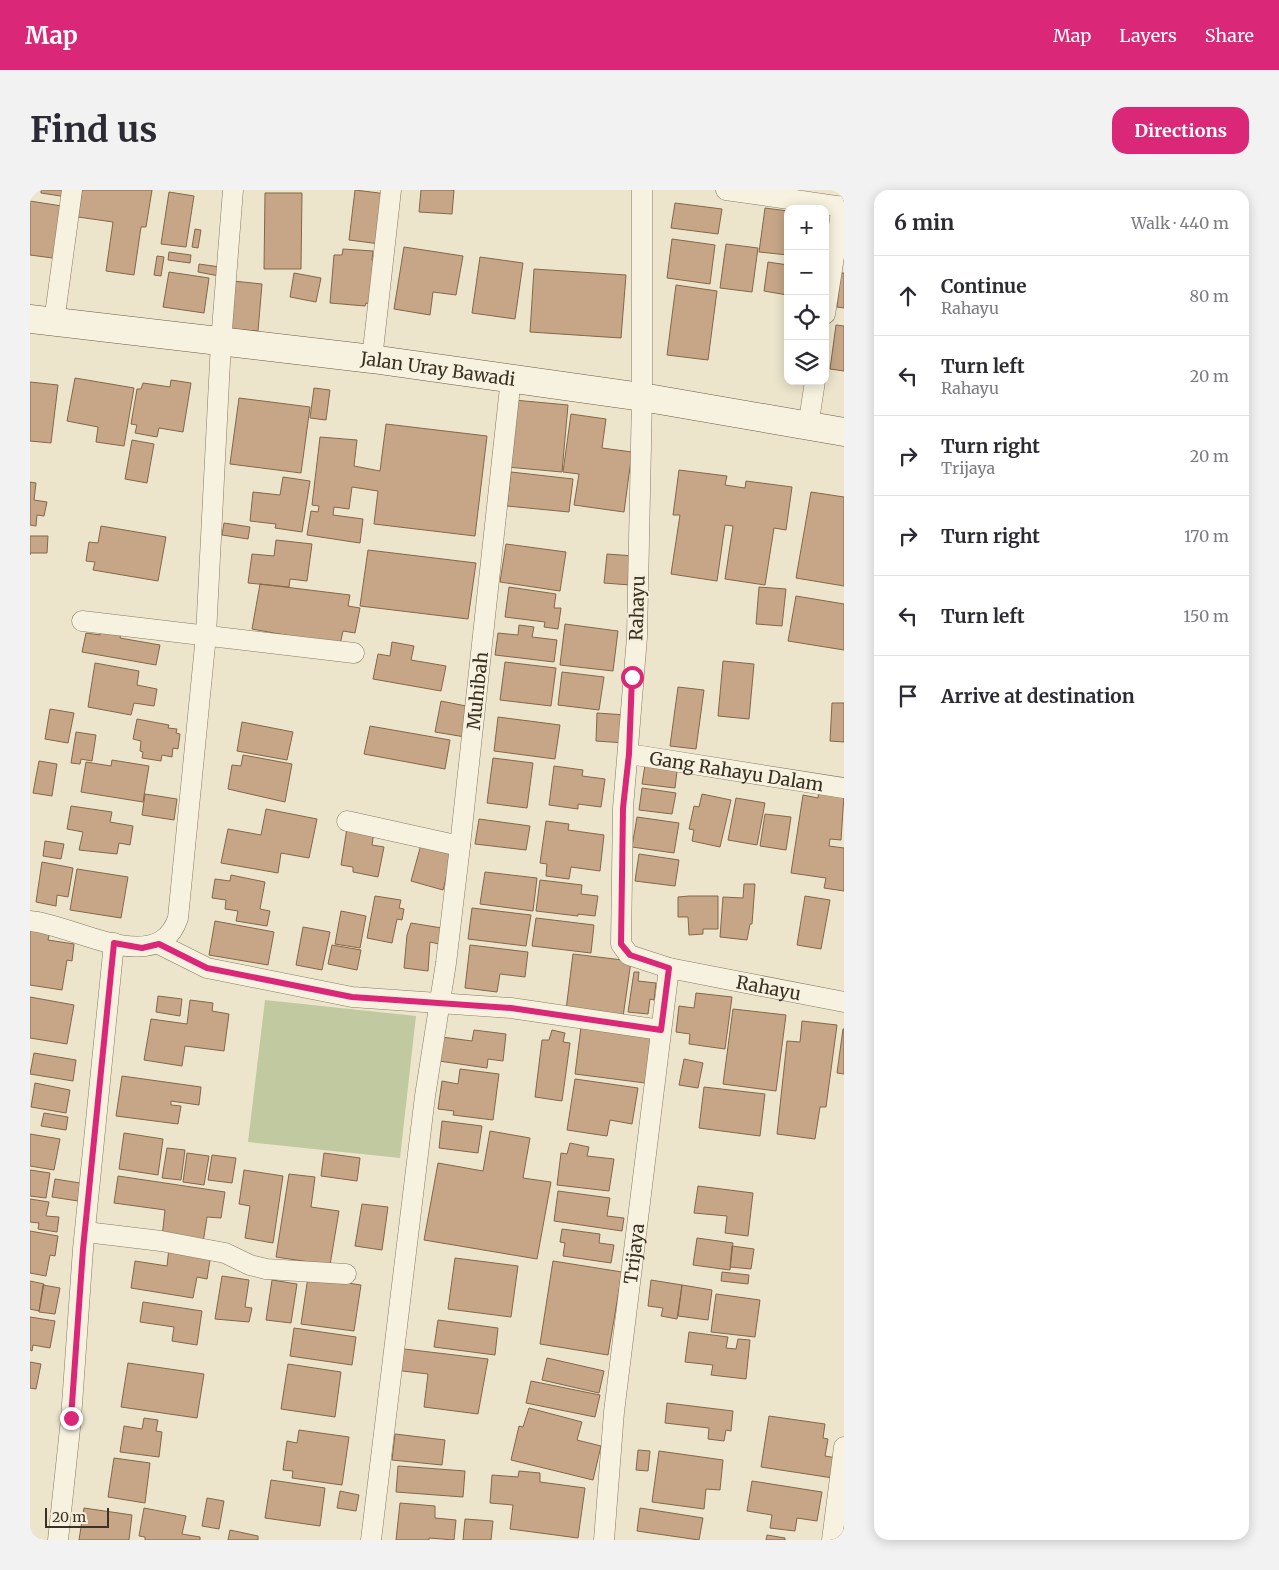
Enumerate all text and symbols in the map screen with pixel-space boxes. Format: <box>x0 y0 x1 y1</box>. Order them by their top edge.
text: Map <box>25 20 78 51</box>
text: Map <box>1053 24 1091 47</box>
text: Layers <box>1119 24 1177 47</box>
text: Share <box>1205 24 1254 47</box>
button: Directions <box>1112 107 1249 154</box>
text: Find us <box>30 108 157 152</box>
map controls <box>784 205 829 385</box>
button: + <box>784 205 829 250</box>
text: 6 min <box>894 209 954 236</box>
text: Walk · 440 m <box>1131 213 1229 233</box>
button: − <box>784 250 829 295</box>
text: Continue <box>941 274 1027 298</box>
icon: ahead <box>894 282 922 310</box>
text: 80 m <box>1190 286 1229 306</box>
button: locate <box>784 295 829 340</box>
text: Rahayu <box>941 298 999 318</box>
button: layers <box>784 340 829 385</box>
street label: Jalan Uray Bawadi <box>358 346 517 391</box>
text: Turn left <box>941 354 1025 378</box>
icon: left <box>894 362 922 390</box>
text: 20 m <box>1190 366 1229 386</box>
text: Rahayu <box>941 378 999 398</box>
text: Turn right <box>941 434 1040 458</box>
icon: right <box>894 442 922 470</box>
text: 20 m <box>1190 446 1229 466</box>
text: Trijaya <box>941 458 995 478</box>
icon: right <box>894 522 922 550</box>
text: Turn right <box>941 524 1040 548</box>
text: 170 m <box>1184 526 1229 546</box>
street label: Rahayu <box>624 575 650 641</box>
icon: left <box>894 602 922 630</box>
text: Turn left <box>941 604 1025 628</box>
text: 150 m <box>1183 606 1229 626</box>
street label: Muhibah <box>461 650 493 731</box>
route start <box>621 666 644 689</box>
icon: arrive <box>894 682 922 710</box>
text: Arrive at destination <box>941 684 1135 708</box>
street label: Gang Rahayu Dalam <box>648 746 825 796</box>
street label: Rahayu <box>735 970 803 1005</box>
street label: Trijaya <box>618 1222 649 1285</box>
route end <box>60 1407 83 1430</box>
scale bar <box>45 1505 109 1528</box>
text: 20 m <box>52 1508 86 1526</box>

